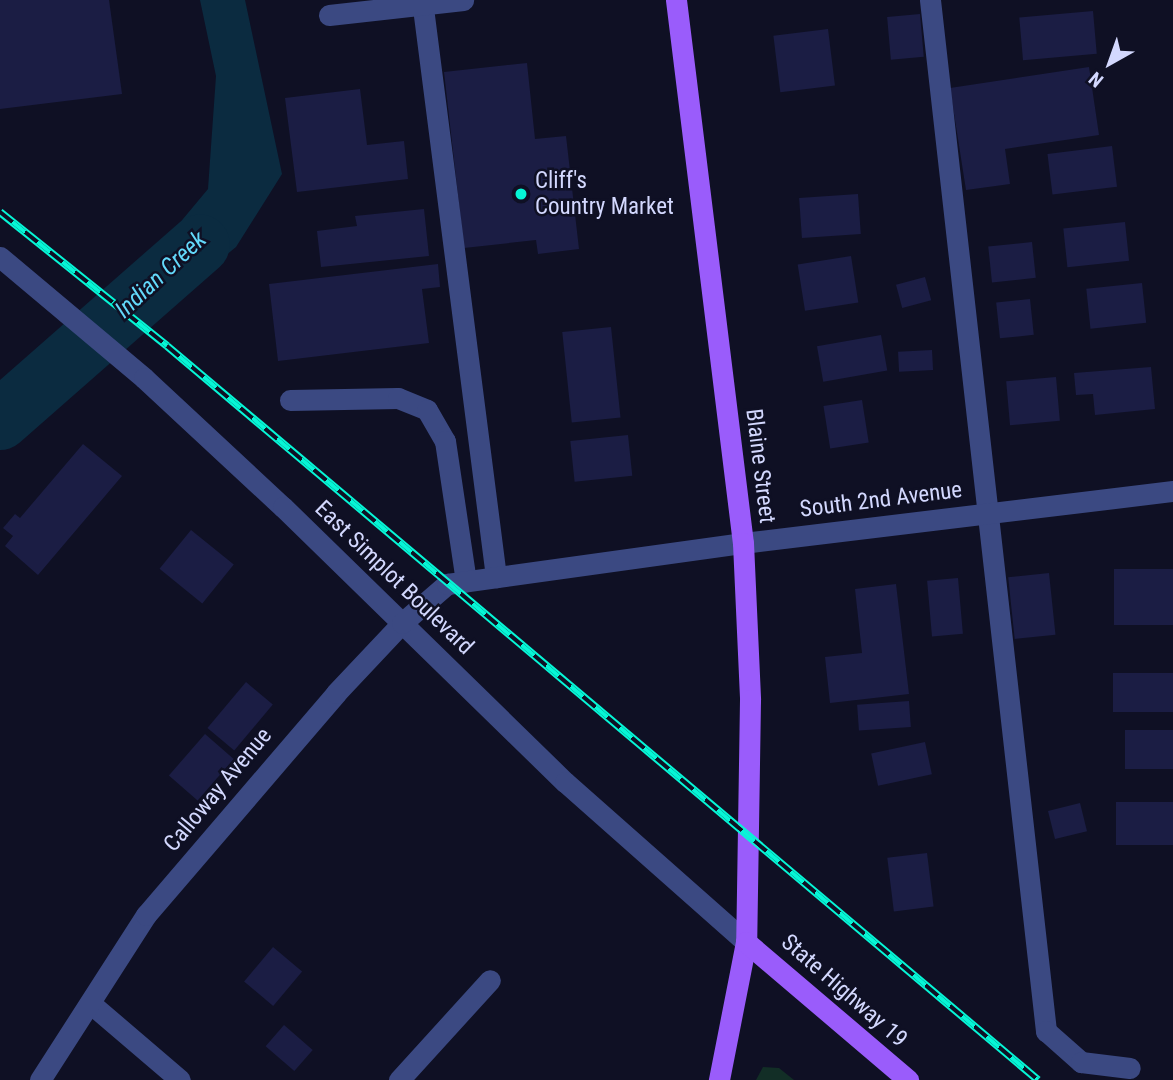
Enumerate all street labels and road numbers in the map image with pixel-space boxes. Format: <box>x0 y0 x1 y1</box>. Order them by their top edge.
street label: Blaine Street <box>739 407 781 525</box>
street label: South 2nd Avenue <box>798 476 964 524</box>
street label: East Simplot Boulevard <box>309 495 479 661</box>
street label: Calloway Avenue <box>158 723 278 857</box>
street label: State Highway 19 <box>775 929 913 1053</box>

